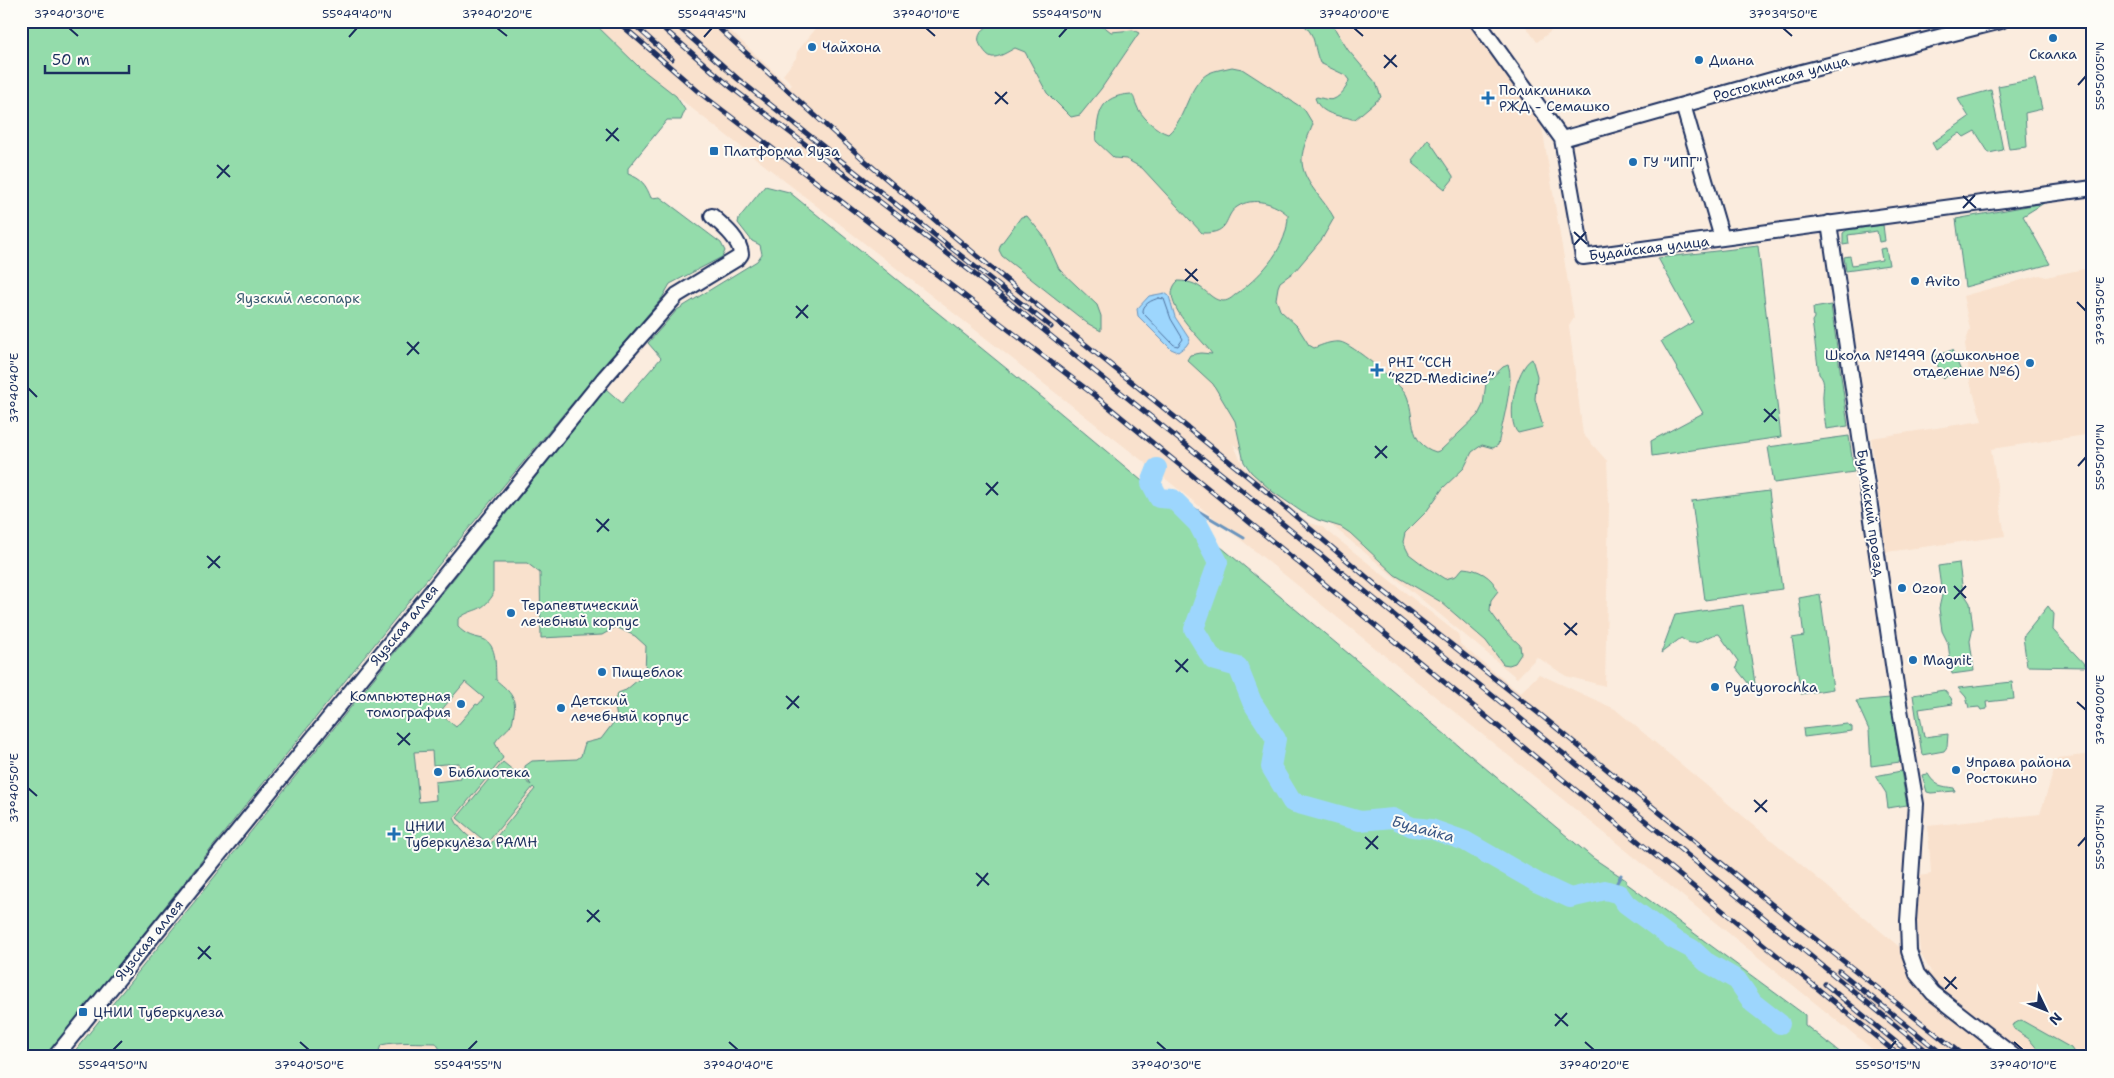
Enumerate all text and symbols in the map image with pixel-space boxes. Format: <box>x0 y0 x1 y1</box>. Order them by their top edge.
text: 37°40'30"E <box>34 6 104 22</box>
text: 55°49'40"N <box>322 6 392 22</box>
text: 37°40'20"E <box>462 6 532 22</box>
text: 55°49'45"N <box>678 6 746 22</box>
text: 37°40'10"E <box>892 6 960 22</box>
text: 55°49'50"N <box>1032 6 1102 22</box>
text: 37°40'00"E <box>1319 6 1389 22</box>
text: 37°39'50"E <box>1748 6 1818 22</box>
marker: Скалка <box>2047 32 2059 44</box>
place label: Чайхона <box>822 38 881 56</box>
marker: Чайхона <box>806 41 818 53</box>
scale bar <box>45 42 129 74</box>
text: 55°50'05"N <box>2092 42 2108 110</box>
place label: Скалка <box>2029 45 2077 63</box>
text: 50 m <box>52 50 90 70</box>
place label: Диана <box>1709 51 1754 69</box>
street label: Ростокинская улица <box>1711 51 1851 105</box>
marker: Диана <box>1693 54 1705 66</box>
place label: Поликлиника РЖД - Семашко <box>1499 81 1610 115</box>
marker: Поликлиника РЖД - Семашко <box>1481 91 1495 105</box>
place label: Платформа Яуза <box>724 142 840 160</box>
marker: Платформа Яуза <box>708 145 720 157</box>
place label: ГУ "ИПГ" <box>1643 153 1703 171</box>
marker: ГУ "ИПГ" <box>1627 156 1639 168</box>
street label: Будайская улица <box>1588 232 1710 264</box>
place label: Avito <box>1925 272 1960 290</box>
marker: Avito <box>1909 275 1921 287</box>
text: 37°39'50"E <box>2092 276 2108 346</box>
park label: Яузский лесопарк <box>236 289 360 307</box>
place label: Школа №1499 (дошкольное отделение №6) <box>1825 346 2020 380</box>
text: 37°40'40"E <box>6 353 22 423</box>
place label: PHI “CCH “RZD-Medicine” <box>1388 353 1494 387</box>
marker: Школа №1499 (дошкольное отделение №6) <box>2024 357 2036 369</box>
marker: PHI “CCH “RZD-Medicine” <box>1370 363 1384 377</box>
text: 55°50'10"N <box>2092 424 2108 490</box>
street label: Будайский проезд <box>1853 448 1889 578</box>
place label: Ozon <box>1912 579 1947 597</box>
street label: Яузская аллея <box>366 581 442 669</box>
marker: Ozon <box>1896 582 1908 594</box>
place label: Терапевтический лечебный корпус <box>521 596 639 630</box>
marker: Терапевтический лечебный корпус <box>505 607 517 619</box>
place label: Magnit <box>1923 651 1972 669</box>
marker: Magnit <box>1907 654 1919 666</box>
place label: Пищеблок <box>612 663 683 681</box>
marker: Пищеблок <box>596 666 608 678</box>
text: 37°40'00"E <box>2092 675 2108 745</box>
place label: Pyatyorochka <box>1725 678 1818 696</box>
marker: Pyatyorochka <box>1709 681 1721 693</box>
place label: Компьютерная томография <box>350 687 451 721</box>
place label: Детский лечебный корпус <box>571 691 689 725</box>
marker: Компьютерная томография <box>455 698 467 710</box>
marker: Детский лечебный корпус <box>555 702 567 714</box>
text: 37°40'50"E <box>6 753 22 823</box>
place label: Управа района Ростокино <box>1966 753 2071 787</box>
place label: Библиотека <box>448 763 530 781</box>
marker: Управа района Ростокино <box>1950 764 1962 776</box>
marker: Библиотека <box>432 766 444 778</box>
text: 55°50'15"N <box>2092 804 2108 870</box>
water label: Будайка <box>1389 811 1457 847</box>
place label: ЦНИИ Туберкулёза РАМН <box>405 817 537 851</box>
marker: ЦНИИ Туберкулёза РАМН <box>387 827 401 841</box>
street label: Яузская аллея <box>111 896 187 984</box>
north arrow <box>2022 986 2072 1036</box>
place label: ЦНИИ Туберкулеза <box>93 1003 224 1021</box>
marker: ЦНИИ Туберкулеза <box>77 1006 89 1018</box>
text: N <box>2045 1009 2066 1029</box>
text: 55°49'50"N <box>78 1057 148 1073</box>
text: 37°40'50"E <box>274 1057 344 1073</box>
text: 55°49'55"N <box>434 1057 502 1073</box>
text: 37°40'40"E <box>703 1057 773 1073</box>
text: 37°40'30"E <box>1131 1057 1201 1073</box>
text: 37°40'20"E <box>1559 1057 1629 1073</box>
text: 55°50'15"N <box>1855 1057 1921 1073</box>
text: 37°40'10"E <box>1989 1057 2057 1073</box>

